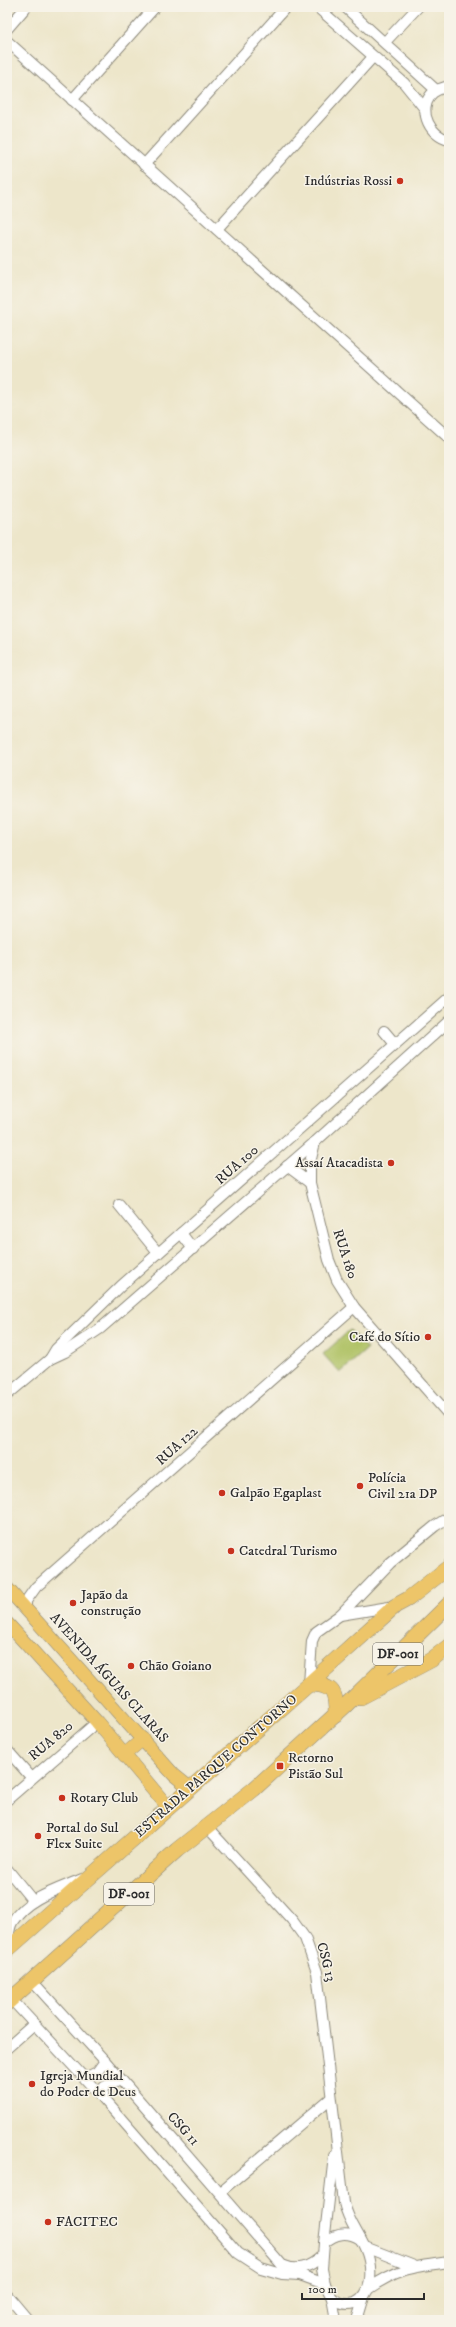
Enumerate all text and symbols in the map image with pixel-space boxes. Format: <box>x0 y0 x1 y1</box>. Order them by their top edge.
place label: Indústrias Rossi <box>305 172 392 190</box>
marker: Indústrias Rossi <box>395 176 405 186</box>
street label: RUA 100 <box>212 1141 262 1189</box>
place label: Assaí Atacadista <box>295 1154 383 1172</box>
marker: Assaí Atacadista <box>386 1158 396 1168</box>
street label: RUA 180 <box>329 1227 361 1281</box>
place label: Café do Sítio <box>349 1328 420 1346</box>
marker: Café do Sítio <box>423 1332 433 1342</box>
street label: RUA 122 <box>152 1422 202 1470</box>
place label: Polícia Civil 21a DP <box>368 1469 437 1503</box>
marker: Polícia Civil 21a DP <box>355 1481 365 1491</box>
place label: Galpão Egaplast <box>230 1484 322 1502</box>
marker: Galpão Egaplast <box>217 1488 227 1498</box>
place label: Catedral Turismo <box>239 1542 337 1560</box>
marker: Catedral Turismo <box>226 1546 236 1556</box>
place label: Japão da construção <box>79 1586 141 1620</box>
marker: Japão da construção <box>68 1598 78 1608</box>
street label: AVENIDA ÁGUAS CLARAS <box>46 1609 172 1747</box>
road number: DF-001 <box>373 1643 423 1665</box>
place label: Chão Goiano <box>139 1657 212 1675</box>
marker: Chão Goiano <box>126 1661 136 1671</box>
street label: ESTRADA PARQUE CONTORNO <box>131 1690 301 1842</box>
street label: RUA 820 <box>25 1717 77 1765</box>
place label: Retorno Pistão Sul <box>288 1749 344 1783</box>
marker: Retorno Pistão Sul <box>275 1761 285 1771</box>
place label: Rotary Club <box>70 1789 139 1807</box>
marker: Rotary Club <box>57 1793 67 1803</box>
place label: Portal do Sul Flex Suite <box>46 1819 119 1853</box>
marker: Portal do Sul Flex Suite <box>33 1831 43 1841</box>
road number: DF-001 <box>104 1883 154 1905</box>
street label: CSG 13 <box>312 1940 340 1984</box>
place label: Igreja Mundial do Poder de Deus <box>40 2067 136 2101</box>
marker: Igreja Mundial do Poder de Deus <box>27 2079 37 2089</box>
street label: CSG 11 <box>163 2108 203 2150</box>
place label: FACITEC <box>56 2213 118 2231</box>
marker: FACITEC <box>43 2217 53 2227</box>
scale bar <box>302 2275 424 2301</box>
text: 100 m <box>308 2282 337 2297</box>

